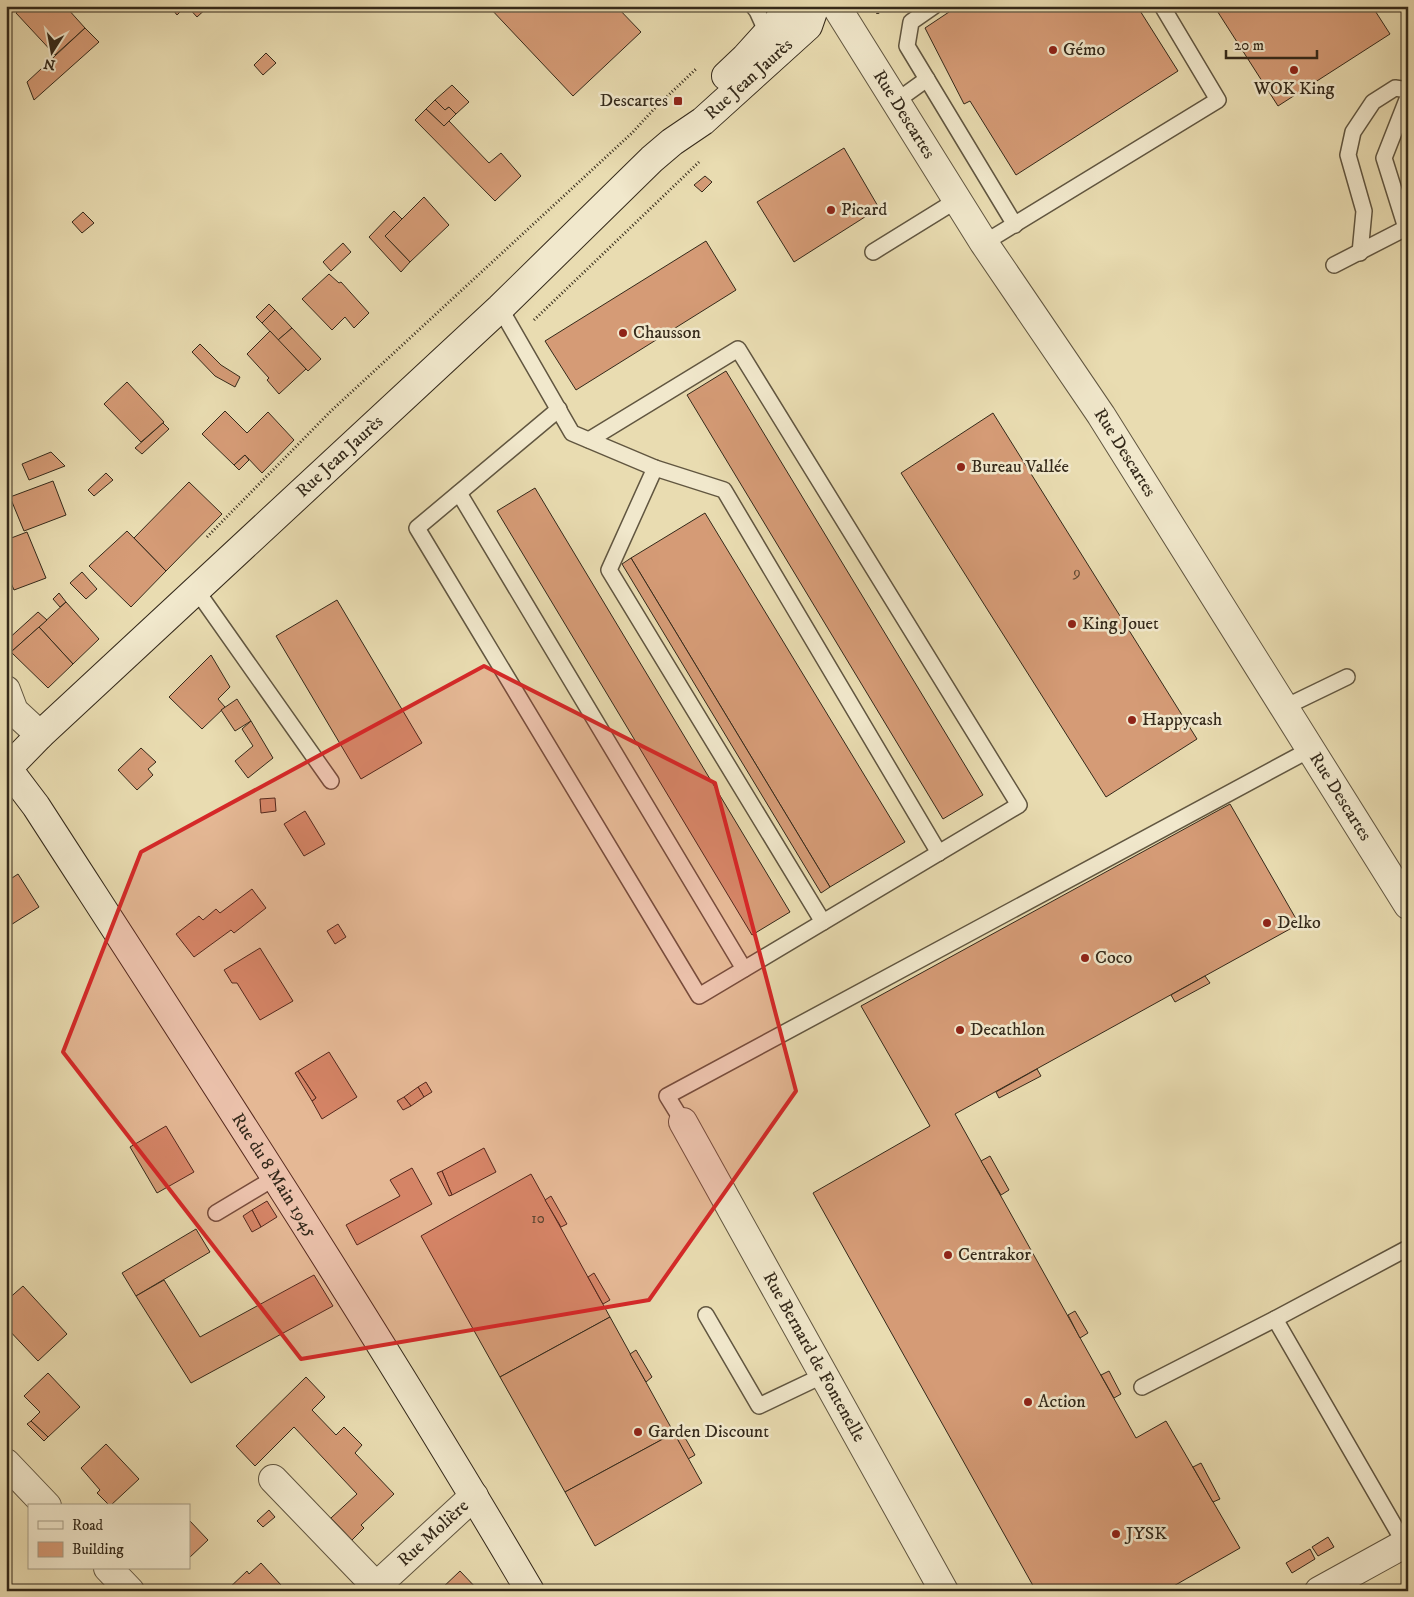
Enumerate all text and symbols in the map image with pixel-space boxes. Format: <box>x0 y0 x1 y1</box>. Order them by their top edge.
north arrow <box>28 28 78 78</box>
scale bar <box>1226 28 1318 60</box>
street label: Rue Jean Jaurès <box>701 34 797 125</box>
text: 20 m <box>1234 36 1264 55</box>
place label: Gémo <box>1063 39 1106 61</box>
marker: Gémo <box>1047 44 1059 56</box>
text: N <box>42 54 57 74</box>
marker: WOK King <box>1288 64 1300 76</box>
street label: Rue Descartes <box>868 66 940 163</box>
place label: WOK King <box>1253 78 1335 100</box>
place label: Descartes <box>600 90 668 112</box>
marker: Descartes <box>672 95 684 107</box>
place label: Picard <box>841 199 887 221</box>
marker: Picard <box>825 204 837 216</box>
place label: Chausson <box>633 322 702 344</box>
marker: Chausson <box>617 327 629 339</box>
street label: Rue Descartes <box>1089 404 1161 501</box>
street label: Rue Jean Jaurès <box>292 411 388 502</box>
place label: Bureau Vallée <box>971 456 1069 478</box>
marker: Bureau Vallée <box>955 461 967 473</box>
house number: 9 <box>1072 563 1081 582</box>
place label: King Jouet <box>1082 613 1159 635</box>
marker: King Jouet <box>1066 618 1078 630</box>
place label: Happycash <box>1142 709 1223 731</box>
marker: Happycash <box>1126 714 1138 726</box>
street label: Rue Descartes <box>1304 748 1376 845</box>
place label: Delko <box>1277 912 1321 934</box>
marker: Delko <box>1261 917 1273 929</box>
place label: Coco <box>1095 947 1132 969</box>
marker: Coco <box>1079 952 1091 964</box>
place label: Decathlon <box>970 1019 1046 1041</box>
marker: Decathlon <box>954 1024 966 1036</box>
street label: Rue du 8 Main 1945 <box>226 1109 322 1242</box>
house number: 10 <box>531 1209 545 1228</box>
place label: Centrakor <box>958 1244 1031 1266</box>
marker: Centrakor <box>942 1249 954 1261</box>
street label: Rue Bernard de Fontenelle <box>758 1268 870 1446</box>
place label: Action <box>1038 1391 1086 1413</box>
marker: Action <box>1022 1396 1034 1408</box>
place label: Garden Discount <box>648 1421 769 1443</box>
marker: Garden Discount <box>632 1426 644 1438</box>
street label: Rue Molière <box>393 1495 473 1571</box>
legend <box>28 1504 190 1570</box>
text: Road <box>72 1516 104 1535</box>
place label: JYSK <box>1124 1523 1167 1545</box>
marker: JYSK <box>1110 1528 1122 1540</box>
text: Building <box>72 1540 124 1559</box>

